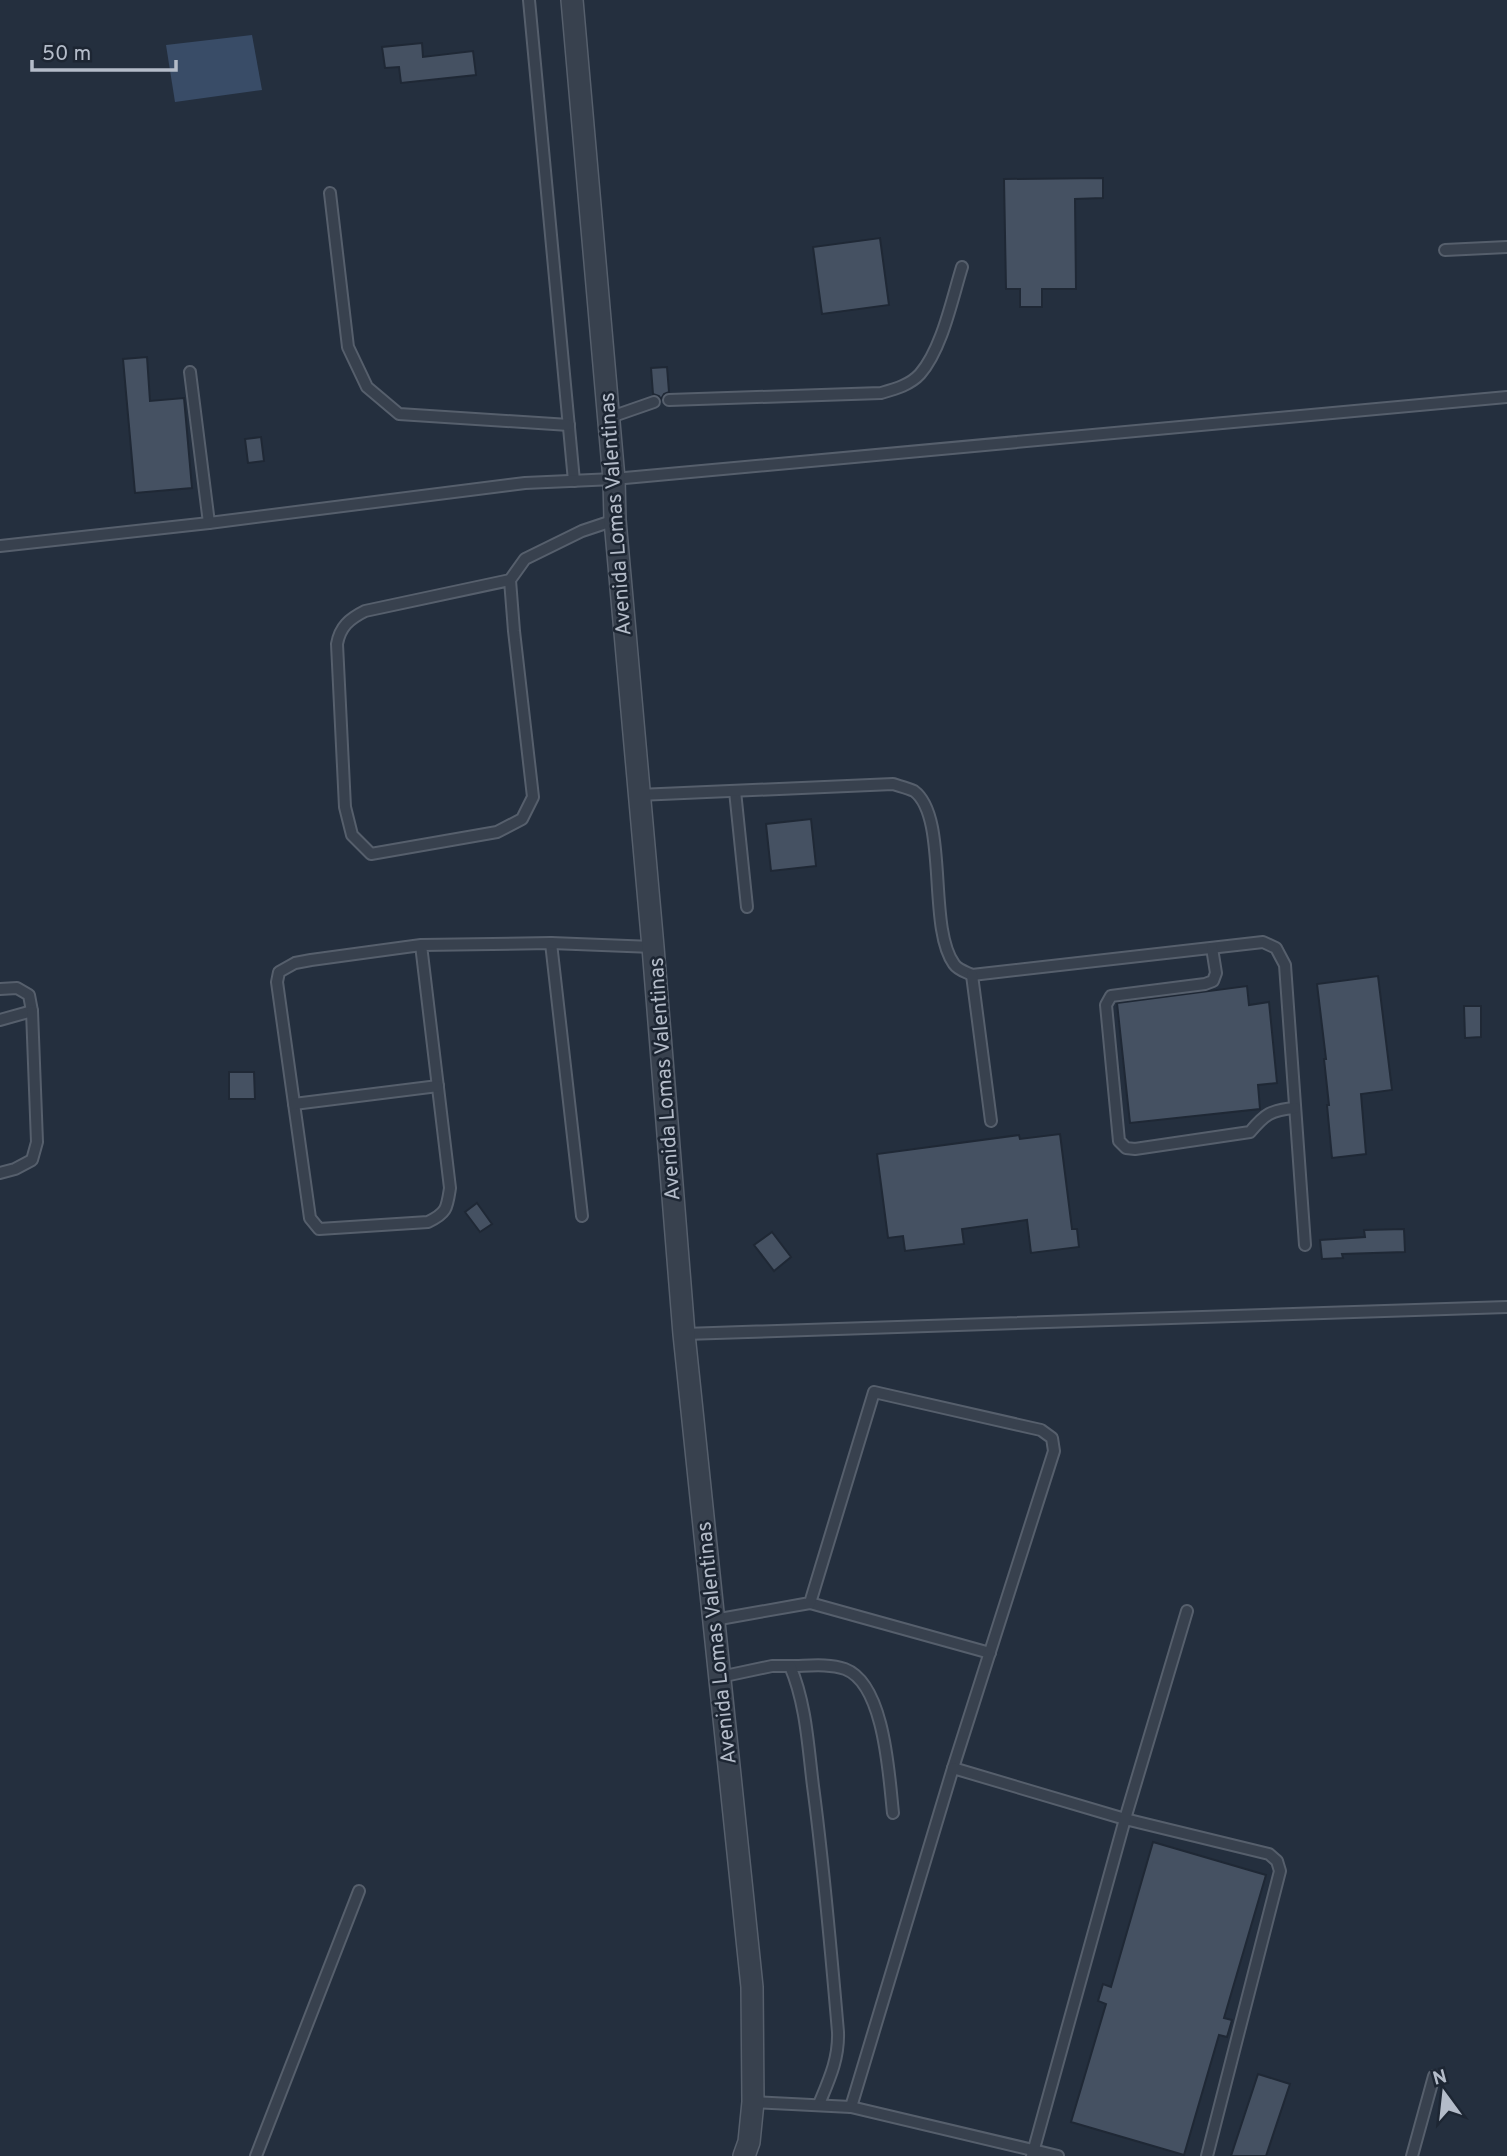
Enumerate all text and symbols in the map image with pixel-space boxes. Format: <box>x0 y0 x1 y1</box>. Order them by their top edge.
scale bar <box>32 28 175 72</box>
text: 50 m <box>42 41 91 68</box>
street label: Avenida Lomas Valentinas <box>595 391 638 637</box>
street label: Avenida Lomas Valentinas <box>644 956 687 1202</box>
street label: Avenida Lomas Valentinas <box>691 1520 744 1766</box>
north arrow <box>1409 2058 1479 2128</box>
text: N <box>1430 2065 1450 2092</box>

